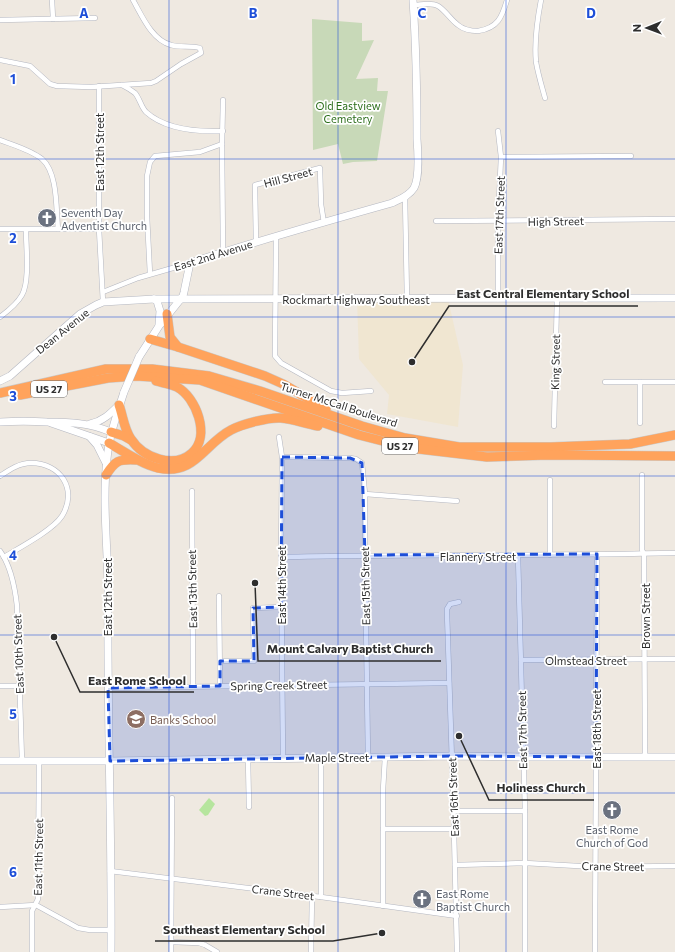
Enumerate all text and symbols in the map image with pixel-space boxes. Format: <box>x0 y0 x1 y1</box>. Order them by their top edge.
text: A <box>79 5 89 21</box>
text: B <box>249 5 258 21</box>
text: C <box>418 5 427 21</box>
text: D <box>586 5 596 21</box>
north arrow <box>627 8 667 48</box>
text: N <box>630 24 643 32</box>
text: 1 <box>10 71 16 87</box>
park label: Old Eastview Cemetery <box>316 99 381 125</box>
street label: East 12th Street <box>93 112 106 191</box>
street label: Hill Street <box>262 164 314 190</box>
street label: East 17th Street <box>491 175 507 254</box>
place label: Seventh Day Adventist Church <box>61 206 147 232</box>
church icon: Seventh Day Adventist Church <box>36 207 58 229</box>
street label: High Street <box>528 214 585 228</box>
text: 2 <box>9 230 17 246</box>
street label: East 2nd Avenue <box>172 237 254 273</box>
callout: East Central Elementary School <box>449 282 638 306</box>
text: East Central Elementary School <box>457 286 629 300</box>
street label: Rockmart Highway Southeast <box>282 293 430 306</box>
street label: Dean Avenue <box>33 305 91 356</box>
street label: King Street <box>548 334 562 390</box>
street label: Turner McCall Boulevard <box>279 379 399 429</box>
road number: US 27 <box>31 381 67 397</box>
text: 3 <box>9 388 17 404</box>
road number: US 27 <box>382 438 418 454</box>
street label: East 14th Street <box>275 545 288 625</box>
street label: East 15th Street <box>358 546 372 626</box>
text: 4 <box>9 547 17 563</box>
street label: East 13th Street <box>185 549 199 629</box>
street label: Flannery Street <box>440 550 517 563</box>
street label: East 12th Street <box>101 557 114 636</box>
street label: Brown Street <box>639 583 652 649</box>
street label: East 10th Street <box>10 613 26 694</box>
callout: Mount Calvary Baptist Church <box>258 637 441 661</box>
text: Mount Calvary Baptist Church <box>267 641 433 655</box>
street label: Olmstead Street <box>545 654 627 667</box>
callout: East Rome School <box>80 668 194 692</box>
text: East Rome School <box>88 673 186 687</box>
street label: Spring Creek Street <box>230 678 328 692</box>
street label: East 18th Street <box>590 689 603 769</box>
street label: East 17th Street <box>515 690 529 769</box>
text: 5 <box>9 706 17 722</box>
school or university icon: Banks School <box>125 708 147 730</box>
place label: Banks School <box>150 713 216 726</box>
street label: Maple Street <box>305 751 370 764</box>
street label: East 16th Street <box>445 757 461 837</box>
callout: Holiness Church <box>489 776 594 800</box>
text: Holiness Church <box>496 780 586 794</box>
church icon: East Rome Church of God <box>601 799 623 821</box>
street label: East 11th Street <box>31 818 45 896</box>
place label: East Rome Church of God <box>576 823 648 849</box>
street label: Crane Street <box>581 859 645 873</box>
text: 6 <box>9 864 17 880</box>
street label: Crane Street <box>251 882 315 902</box>
place label: East Rome Baptist Church <box>436 887 510 913</box>
church icon: East Rome Baptist Church <box>411 888 433 910</box>
callout: Southeast Elementary School <box>155 917 333 941</box>
text: Southeast Elementary School <box>163 922 325 936</box>

